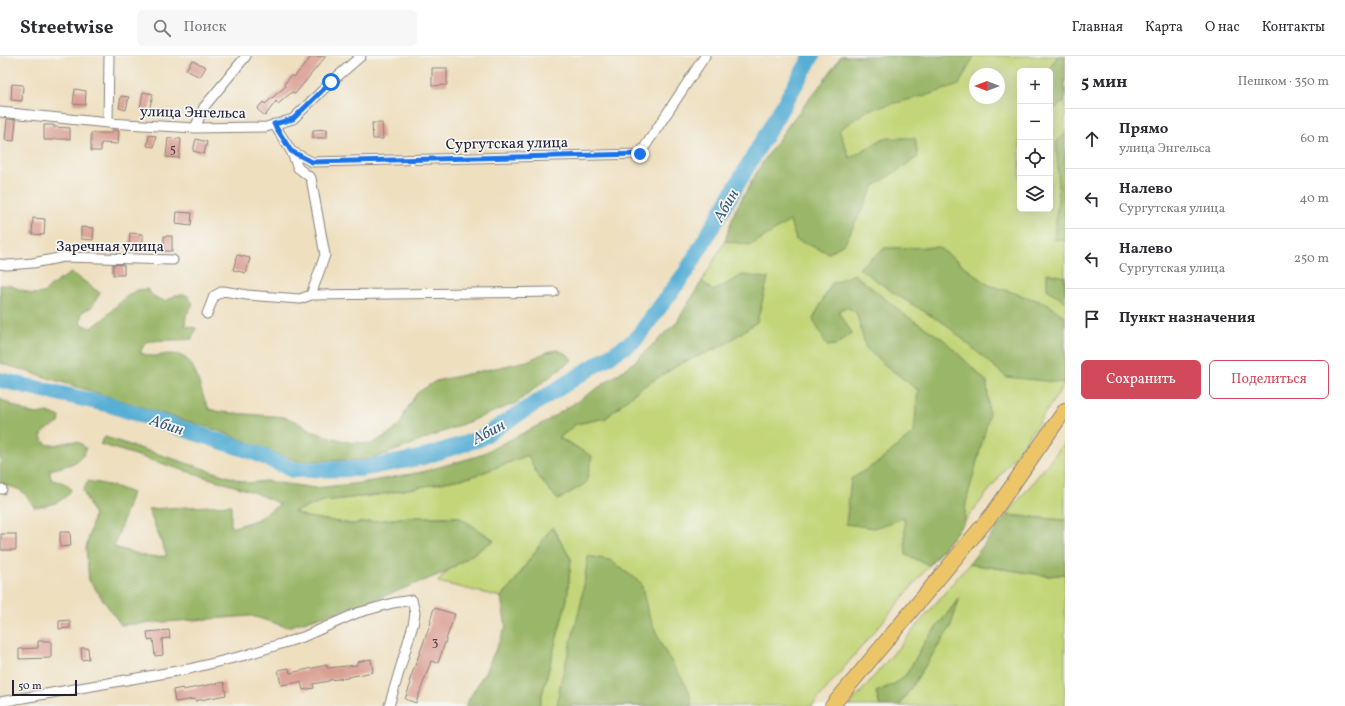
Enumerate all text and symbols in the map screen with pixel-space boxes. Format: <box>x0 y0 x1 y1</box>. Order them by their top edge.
search box <box>137 10 417 46</box>
text: Streetwise <box>20 15 113 41</box>
icon: search <box>151 17 173 39</box>
text: Поиск <box>183 17 226 38</box>
text: Главная <box>1072 18 1123 37</box>
text: Карта <box>1145 18 1183 37</box>
text: О нас <box>1205 18 1240 37</box>
text: Контакты <box>1262 18 1325 37</box>
north arrow <box>969 68 1005 104</box>
map controls <box>1017 68 1053 212</box>
button: + <box>1017 68 1053 104</box>
text: 5 мин <box>1081 71 1127 94</box>
route start <box>322 73 340 91</box>
text: Пешком · 350 m <box>1238 73 1329 91</box>
street label: улица Энгельса <box>140 102 246 125</box>
button: − <box>1017 104 1053 140</box>
text: Прямо <box>1119 119 1168 140</box>
icon: ahead <box>1081 128 1103 150</box>
text: 60 m <box>1301 130 1329 148</box>
street label: Сургутская улица <box>446 133 568 156</box>
button: locate <box>1017 140 1053 176</box>
text: улица Энгельса <box>1119 140 1211 158</box>
house number: 5 <box>170 141 176 159</box>
route end <box>631 145 649 163</box>
button: layers <box>1017 176 1053 212</box>
text: Налево <box>1119 179 1173 200</box>
water label: Абин <box>708 186 745 227</box>
icon: left <box>1081 188 1103 210</box>
text: 40 m <box>1300 190 1329 208</box>
text: Сургутская улица <box>1119 200 1225 218</box>
street label: Заречная улица <box>56 237 164 258</box>
text: Налево <box>1119 239 1173 260</box>
icon: left <box>1081 248 1103 270</box>
text: 250 m <box>1294 250 1329 268</box>
text: Сургутская улица <box>1119 260 1225 278</box>
icon: arrive <box>1081 308 1103 330</box>
text: Пункт назначения <box>1119 308 1255 329</box>
button: Сохранить <box>1081 360 1201 399</box>
button: Поделиться <box>1209 360 1329 399</box>
water label: Абин <box>146 410 186 442</box>
water label: Абин <box>468 415 509 451</box>
house number: 3 <box>432 634 439 652</box>
scale bar <box>12 678 77 697</box>
text: 50 m <box>18 679 42 694</box>

